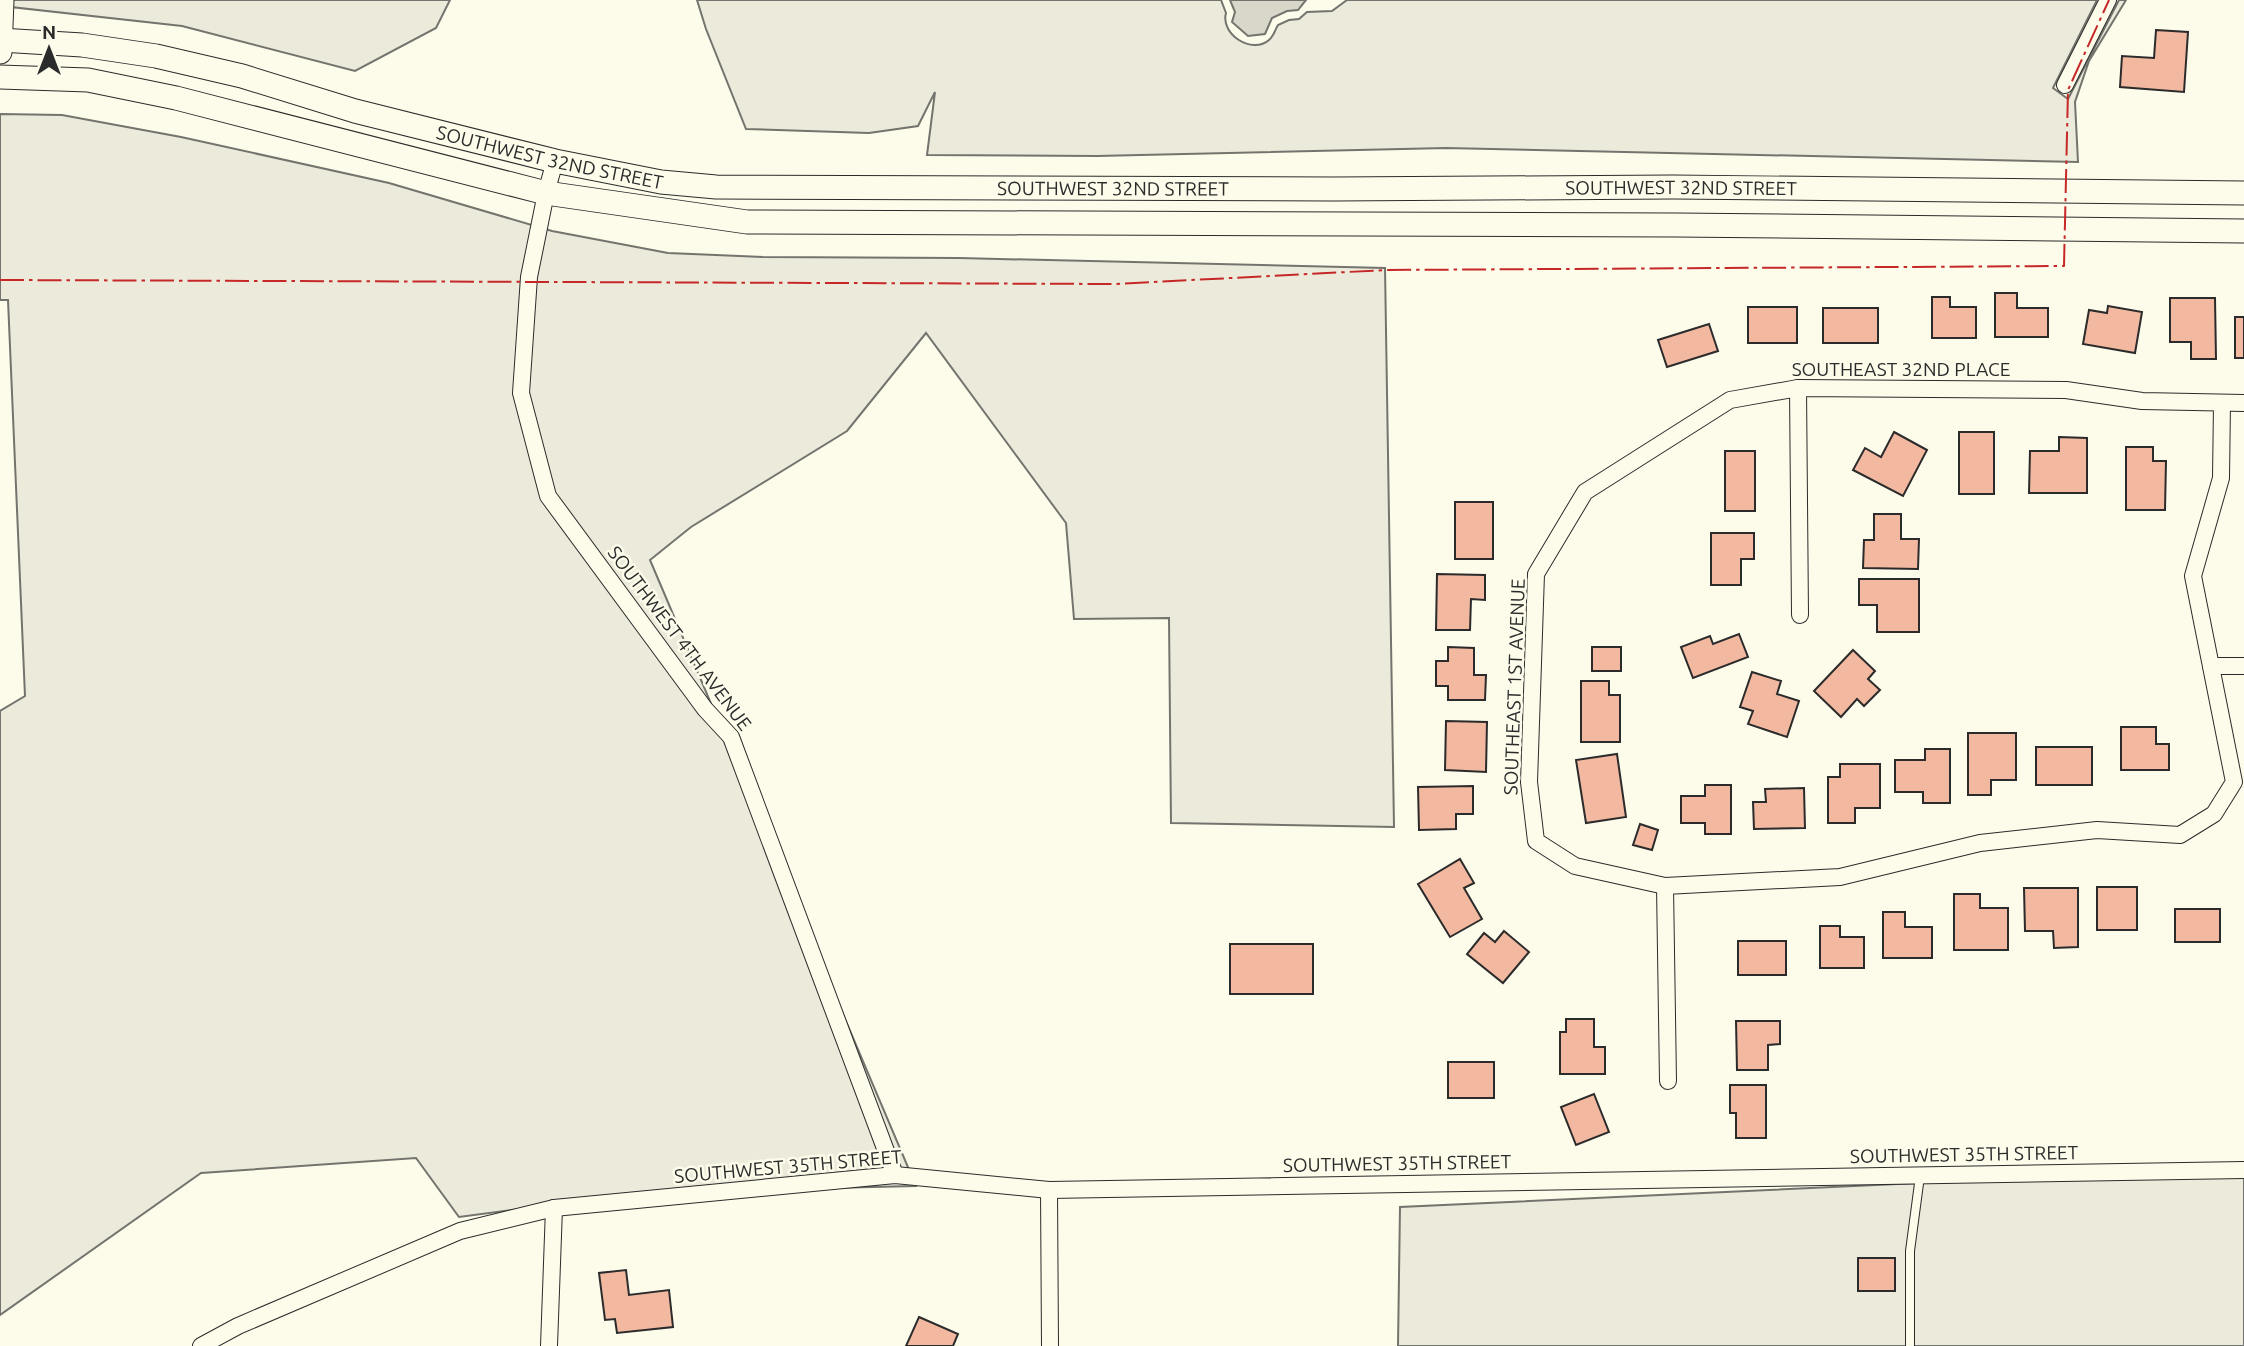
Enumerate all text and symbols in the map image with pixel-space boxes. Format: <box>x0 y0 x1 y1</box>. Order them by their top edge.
north arrow <box>14 14 84 84</box>
text: N <box>42 21 56 43</box>
street label: SOUTHWEST 32ND STREET <box>434 121 666 193</box>
street label: SOUTHWEST 32ND STREET <box>1565 176 1797 199</box>
street label: SOUTHWEST 32ND STREET <box>997 177 1229 200</box>
street label: SOUTHEAST 32ND PLACE <box>1792 358 2010 380</box>
street label: SOUTHWEST 4TH AVENUE <box>604 542 756 734</box>
street label: SOUTHEAST 1ST AVENUE <box>1499 578 1529 796</box>
street label: SOUTHWEST 35TH STREET <box>1850 1141 2079 1167</box>
street label: SOUTHWEST 35TH STREET <box>673 1145 903 1187</box>
street label: SOUTHWEST 35TH STREET <box>1283 1150 1512 1176</box>

